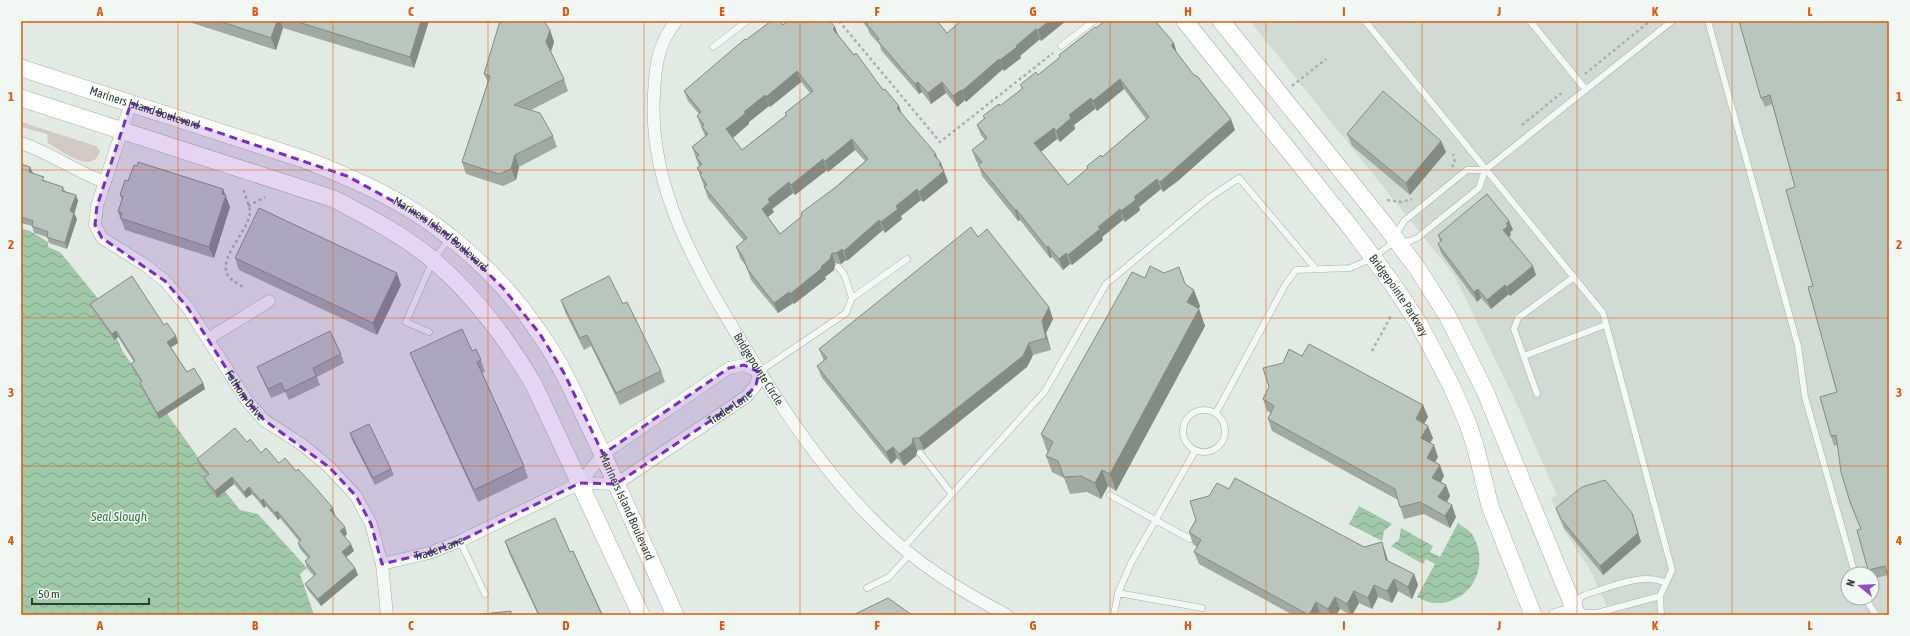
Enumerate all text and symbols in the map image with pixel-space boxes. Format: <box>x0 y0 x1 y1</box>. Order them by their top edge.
text: A <box>96 4 104 19</box>
text: B <box>252 4 259 19</box>
text: C <box>408 4 414 19</box>
text: D <box>562 4 570 19</box>
text: E <box>719 4 725 19</box>
text: F <box>874 4 880 19</box>
text: G <box>1030 4 1037 19</box>
text: H <box>1184 4 1192 19</box>
text: I <box>1342 4 1346 19</box>
text: J <box>1496 4 1501 19</box>
text: K <box>1652 4 1659 19</box>
text: L <box>1807 4 1813 19</box>
street label: Mariners Island Boulevard <box>88 84 202 132</box>
text: 1 <box>8 89 14 104</box>
text: 1 <box>1896 89 1902 104</box>
street label: Mariners Island Boulevard <box>391 194 491 274</box>
text: 2 <box>8 237 14 252</box>
text: 2 <box>1896 237 1902 252</box>
street label: Bridgepointe Parkway <box>1366 252 1431 339</box>
street label: Bridgepointe Circle <box>731 330 787 408</box>
street label: Fathom Drive <box>222 368 268 423</box>
text: 3 <box>8 385 14 400</box>
text: 3 <box>1896 385 1902 400</box>
street label: Trader Lane <box>705 388 756 428</box>
street label: Mariners Island Boulevard <box>597 452 657 562</box>
water label: Seal Slough <box>90 509 148 524</box>
text: 4 <box>7 533 14 548</box>
street label: Trader Lane <box>413 533 466 563</box>
text: 4 <box>1895 533 1902 548</box>
north arrow <box>1840 566 1880 606</box>
text: N <box>1844 578 1857 588</box>
scale bar <box>32 580 149 606</box>
text: 50 m <box>38 587 60 601</box>
text: A <box>96 618 104 633</box>
text: B <box>252 618 259 633</box>
text: C <box>408 618 414 633</box>
text: D <box>562 618 570 633</box>
text: E <box>719 618 725 633</box>
text: F <box>874 618 880 633</box>
text: G <box>1030 618 1037 633</box>
text: H <box>1184 618 1192 633</box>
text: I <box>1342 618 1346 633</box>
text: J <box>1496 618 1501 633</box>
text: K <box>1652 618 1659 633</box>
text: L <box>1807 618 1813 633</box>

